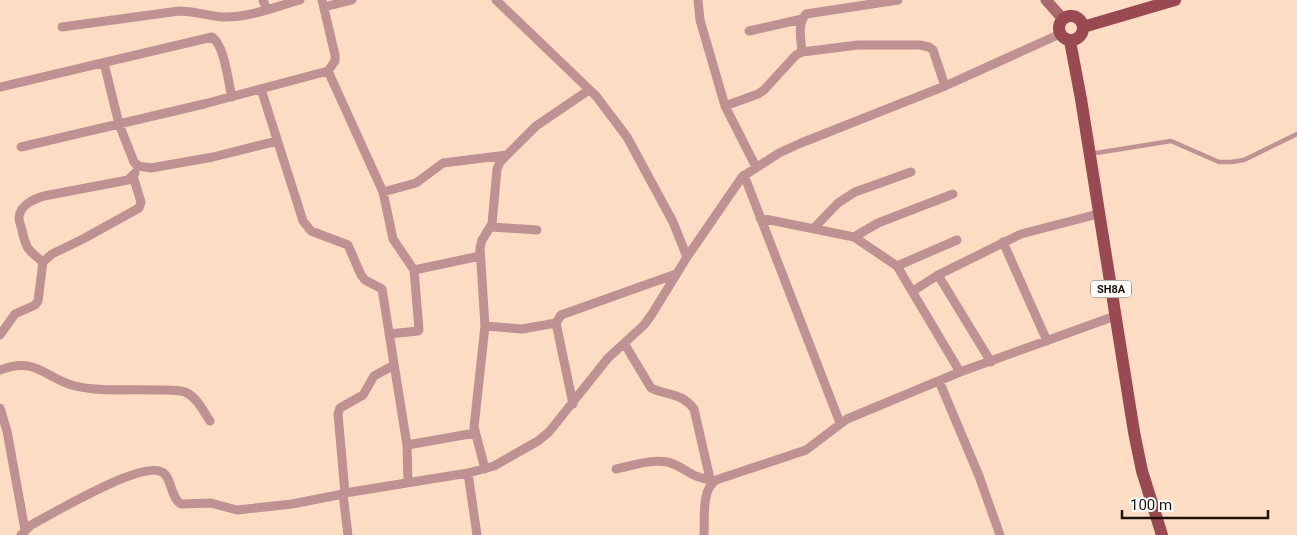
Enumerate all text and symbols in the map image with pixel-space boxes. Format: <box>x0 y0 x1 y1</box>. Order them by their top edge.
road number: SH8A <box>1091 280 1131 298</box>
scale bar <box>1122 488 1268 520</box>
text: 100 m <box>1130 496 1172 514</box>

